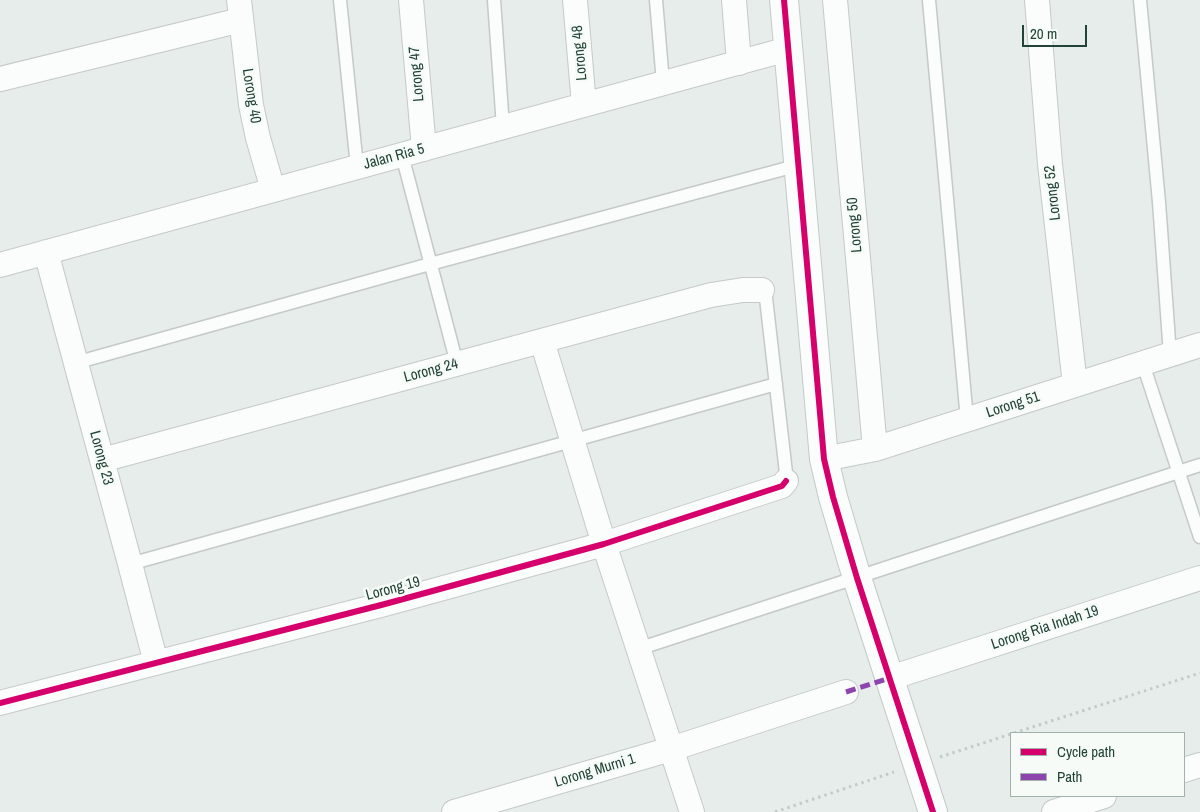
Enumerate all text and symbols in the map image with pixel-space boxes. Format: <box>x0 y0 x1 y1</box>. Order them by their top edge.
scale bar <box>1025 15 1090 47</box>
text: 20 m <box>1030 23 1057 44</box>
street label: Lorong 48 <box>569 25 591 81</box>
street label: Lorong 47 <box>406 46 428 102</box>
street label: Lorong 40 <box>238 67 264 125</box>
street label: Jalan Ria 5 <box>362 140 426 174</box>
street label: Lorong 52 <box>1041 165 1065 221</box>
street label: Lorong 50 <box>844 197 866 253</box>
street label: Lorong 24 <box>402 355 460 387</box>
street label: Lorong 51 <box>984 388 1042 422</box>
street label: Lorong 23 <box>85 429 117 487</box>
street label: Lorong 19 <box>364 573 422 605</box>
street label: Lorong Ria Indah 19 <box>989 602 1101 654</box>
legend <box>1010 732 1185 797</box>
text: Cycle path <box>1057 741 1115 762</box>
street label: Lorong Murni 1 <box>552 750 638 792</box>
text: Path <box>1057 766 1082 787</box>

